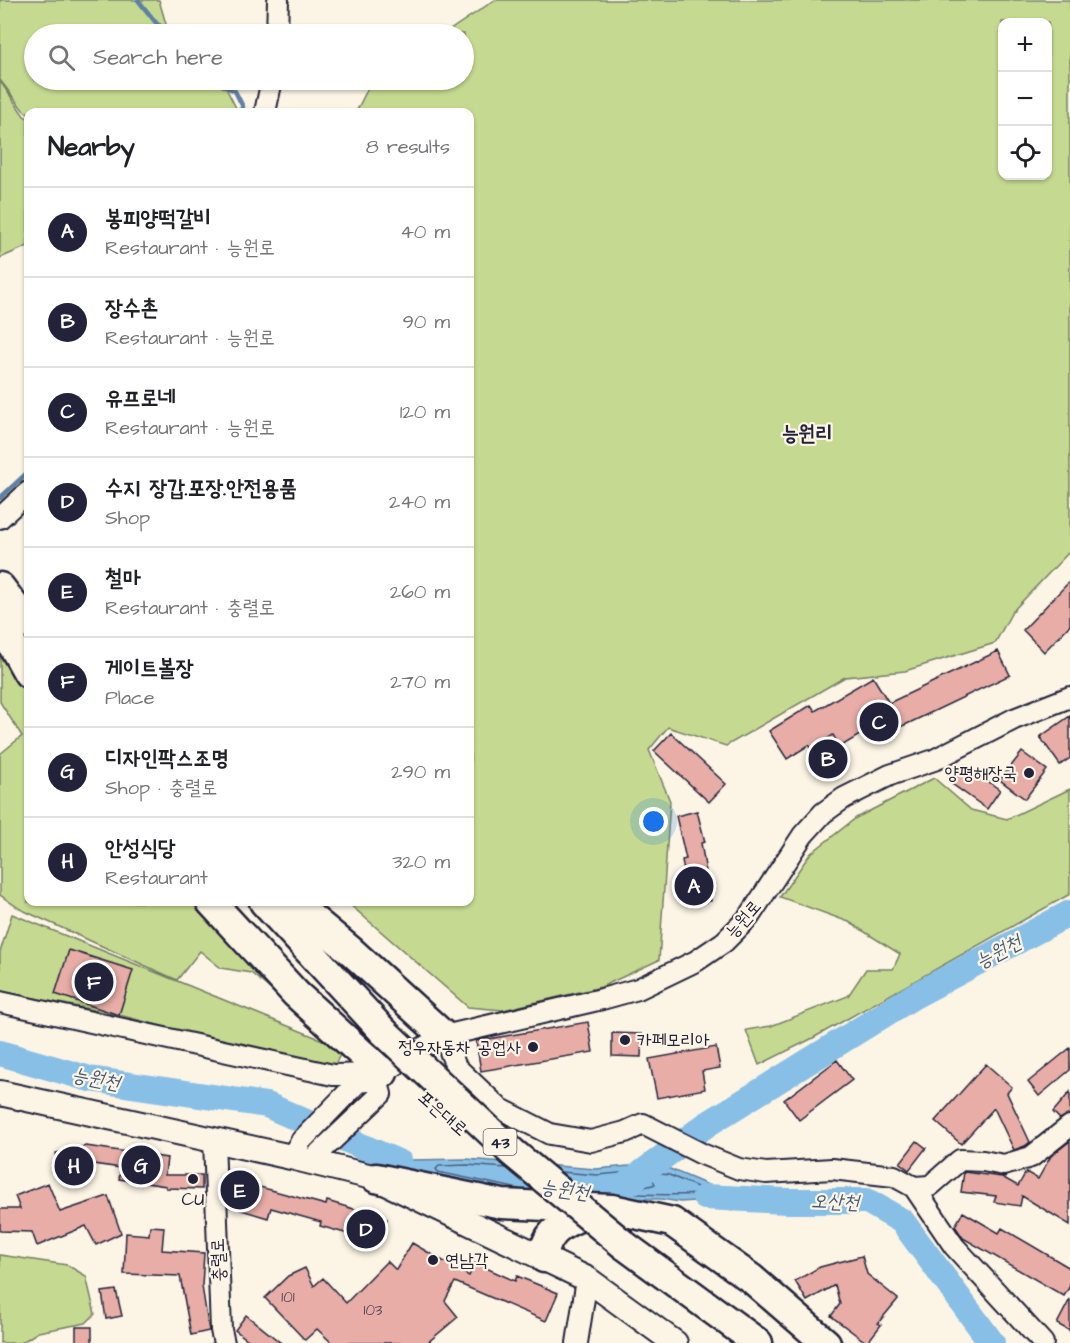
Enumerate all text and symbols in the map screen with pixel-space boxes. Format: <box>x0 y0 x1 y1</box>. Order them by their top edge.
map controls <box>998 18 1052 180</box>
button: + <box>998 18 1052 72</box>
search box <box>24 24 474 90</box>
icon: search <box>45 41 78 74</box>
text: Search here <box>93 42 223 73</box>
button: − <box>998 72 1052 126</box>
button: locate <box>998 126 1052 180</box>
text: Nearby <box>48 129 135 165</box>
text: 8 results <box>366 133 450 161</box>
text: 봉피양떡갈비 <box>105 203 211 234</box>
text: A <box>61 218 74 246</box>
text: 40 m <box>400 218 450 246</box>
text: Restaurant · 능원로 <box>105 234 275 262</box>
text: 장수촌 <box>105 293 158 324</box>
text: B <box>60 308 75 336</box>
text: 90 m <box>402 308 450 336</box>
text: Restaurant · 능원로 <box>105 324 275 352</box>
text: 유프로네 <box>105 383 176 414</box>
text: C <box>60 398 75 426</box>
text: 120 m <box>400 398 450 426</box>
text: Restaurant · 능원로 <box>105 414 275 442</box>
district label: 능원리 <box>782 419 832 448</box>
text: 수지 장갑.포장.안전용품 <box>105 473 297 504</box>
text: D <box>61 488 74 516</box>
text: 240 m <box>389 488 450 516</box>
text: Shop <box>105 504 150 532</box>
text: 철마 <box>105 563 140 594</box>
text: E <box>62 578 73 606</box>
text: 260 m <box>390 578 450 606</box>
text: Restaurant · 충렬로 <box>105 594 275 622</box>
text: 게이트볼장 <box>105 653 194 684</box>
text: F <box>61 668 74 696</box>
text: 270 m <box>390 668 450 696</box>
text: Place <box>105 684 155 712</box>
pin: C <box>860 700 898 744</box>
pin: B <box>808 736 848 782</box>
text: 디자인팍스조명 <box>105 743 229 774</box>
text: G <box>61 758 74 786</box>
text: 290 m <box>391 758 450 786</box>
place label: 양평해장국 <box>945 761 1017 786</box>
marker: 양평해장국 <box>1022 766 1036 780</box>
text: Shop · 충렬로 <box>105 774 217 802</box>
your location <box>639 807 668 836</box>
text: 안성식당 <box>105 833 176 864</box>
text: H <box>61 848 74 876</box>
text: 320 m <box>392 848 450 876</box>
text: Restaurant <box>105 864 208 892</box>
pin: A <box>674 864 714 908</box>
street label: 능원로 <box>720 895 767 944</box>
water label: 능원천 <box>971 927 1028 976</box>
pin: F <box>74 960 113 1004</box>
place label: 카페모리아 <box>637 1028 710 1053</box>
marker: 카페모리아 <box>618 1033 632 1047</box>
place label: 정우자동차 공업사 <box>398 1035 522 1060</box>
marker: 정우자동차 공업사 <box>526 1040 540 1054</box>
water label: 능원천 <box>69 1061 124 1098</box>
street label: 포은대로 <box>413 1085 473 1142</box>
road number: 43 <box>484 1129 516 1155</box>
pin: G <box>122 1142 160 1188</box>
pin: H <box>54 1144 94 1188</box>
pin: E <box>220 1168 260 1212</box>
marker: CU <box>186 1172 200 1186</box>
water label: 능원천 <box>539 1173 593 1207</box>
place label: CU <box>182 1187 204 1212</box>
water label: 오산천 <box>810 1187 861 1217</box>
pin: D <box>346 1206 386 1252</box>
street label: 충렬로 <box>205 1238 232 1282</box>
place label: 연남각 <box>445 1248 489 1273</box>
marker: 연남각 <box>426 1253 440 1267</box>
house number: 101 <box>281 1287 295 1308</box>
house number: 103 <box>363 1300 383 1321</box>

